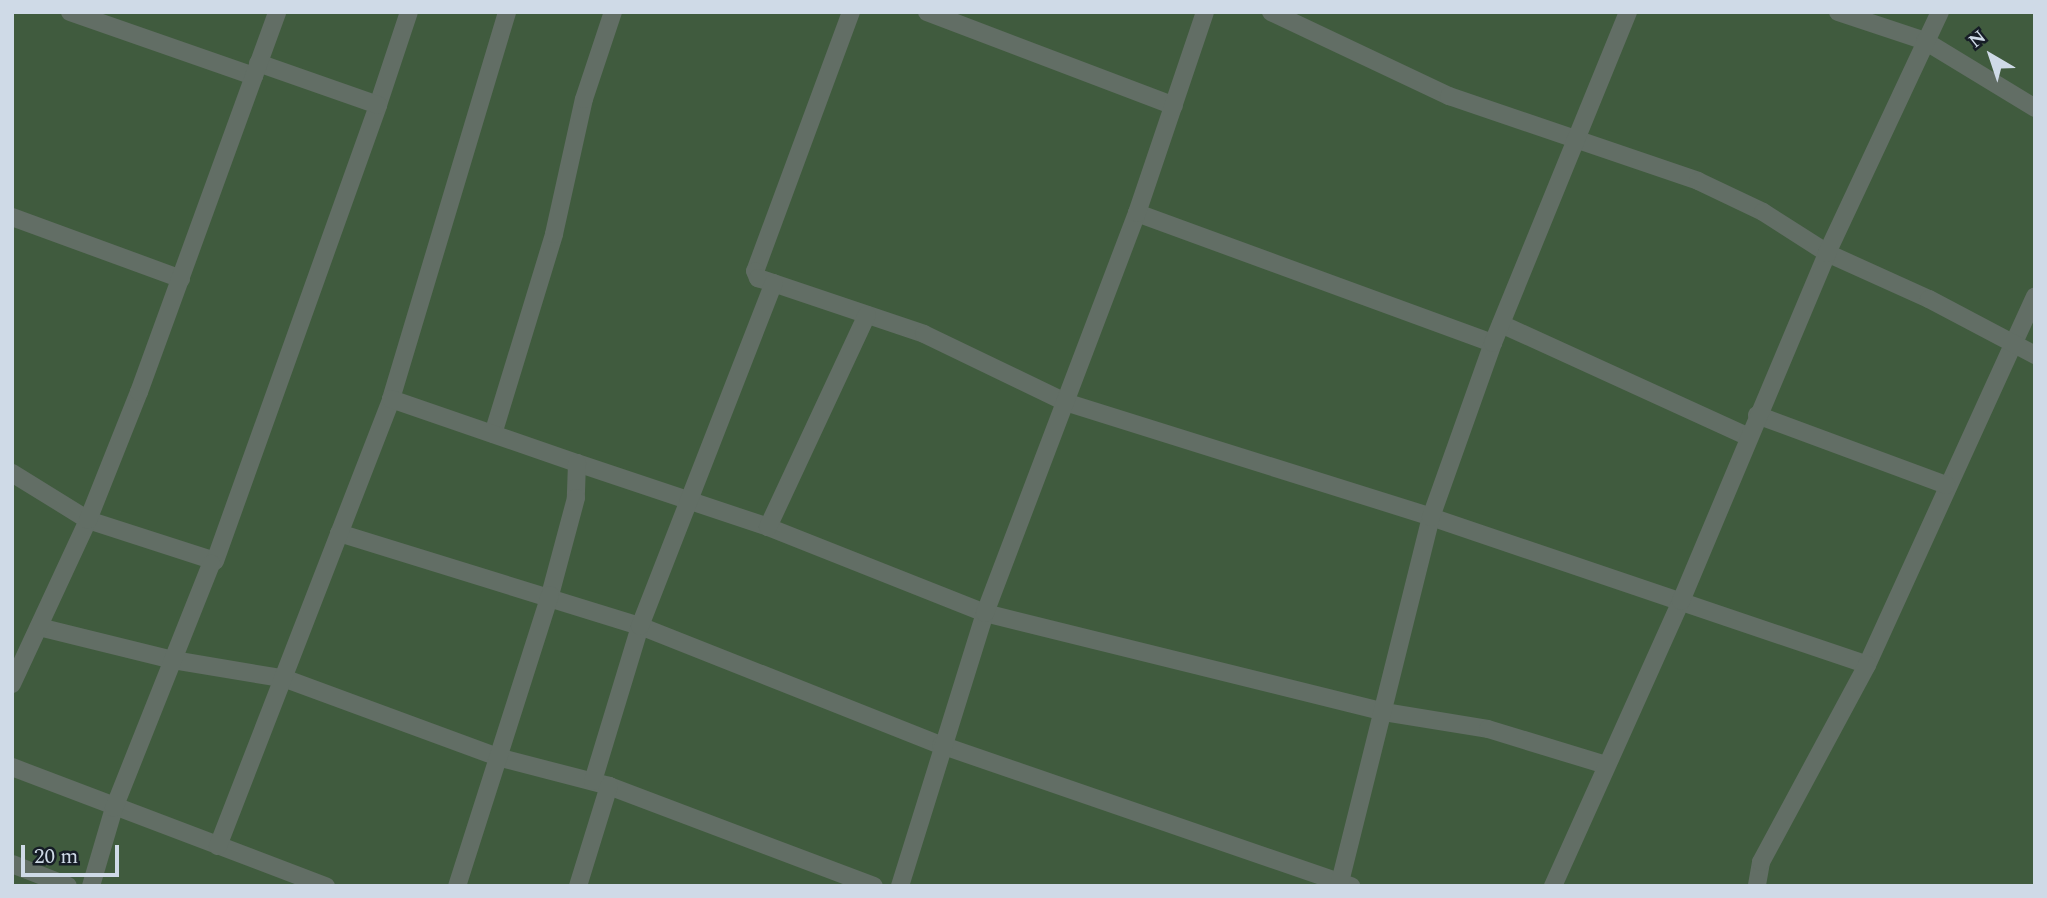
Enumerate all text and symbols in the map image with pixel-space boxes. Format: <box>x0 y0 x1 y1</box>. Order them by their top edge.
north arrow <box>1956 21 2026 91</box>
text: N <box>1962 23 1993 55</box>
scale bar <box>24 832 122 876</box>
text: 20 m <box>34 841 78 873</box>

